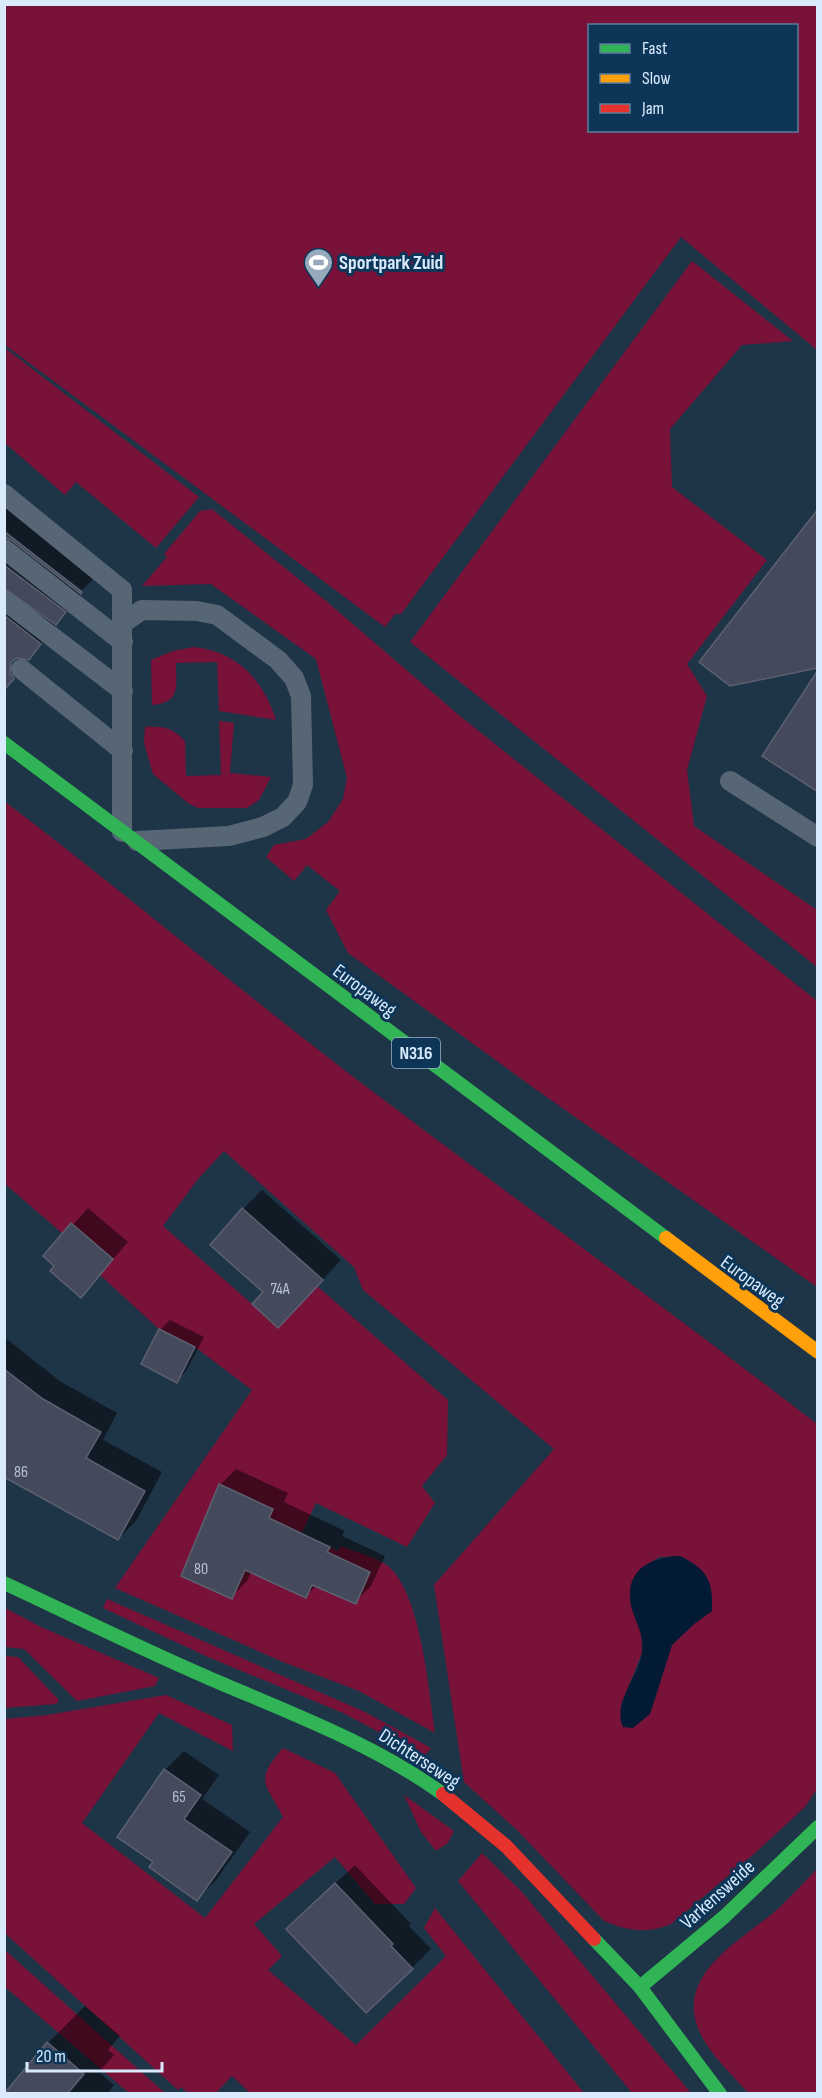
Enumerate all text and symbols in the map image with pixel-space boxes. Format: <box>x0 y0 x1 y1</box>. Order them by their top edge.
legend <box>588 24 798 132</box>
text: Fast <box>642 38 668 59</box>
text: Slow <box>642 68 671 89</box>
text: Jam <box>641 98 664 119</box>
sports icon: Sportpark Zuid <box>302 246 334 288</box>
place label: Sportpark Zuid <box>339 251 443 275</box>
street label: Europaweg <box>328 959 401 1022</box>
road number: N316 <box>392 1038 440 1068</box>
street label: Europaweg <box>716 1251 789 1313</box>
house number: 74A <box>270 1280 290 1299</box>
house number: 86 <box>14 1463 28 1482</box>
house number: 80 <box>194 1560 208 1579</box>
street label: Dichterseweg <box>374 1724 465 1794</box>
house number: 65 <box>172 1788 186 1807</box>
street label: Varkensweide <box>675 1855 760 1935</box>
scale bar <box>27 2035 162 2073</box>
text: 20 m <box>36 2046 66 2067</box>

